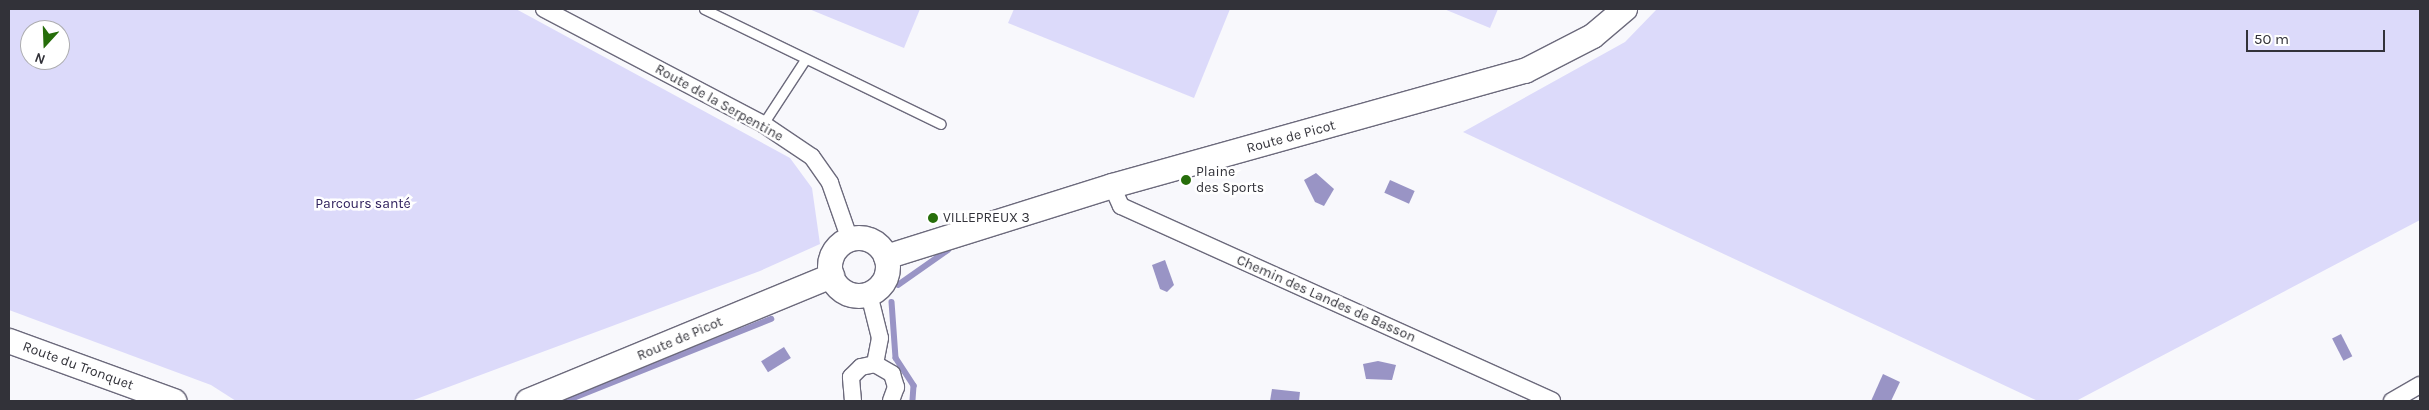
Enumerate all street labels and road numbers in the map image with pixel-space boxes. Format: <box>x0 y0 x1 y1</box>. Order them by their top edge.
street label: Route de la Serpentine <box>652 61 786 145</box>
street label: Route de Picot <box>1245 117 1337 157</box>
street label: Chemin des Landes de Basson <box>1234 252 1418 346</box>
street label: Route de Picot <box>635 313 725 365</box>
street label: Route du Tronquet <box>20 338 136 394</box>

